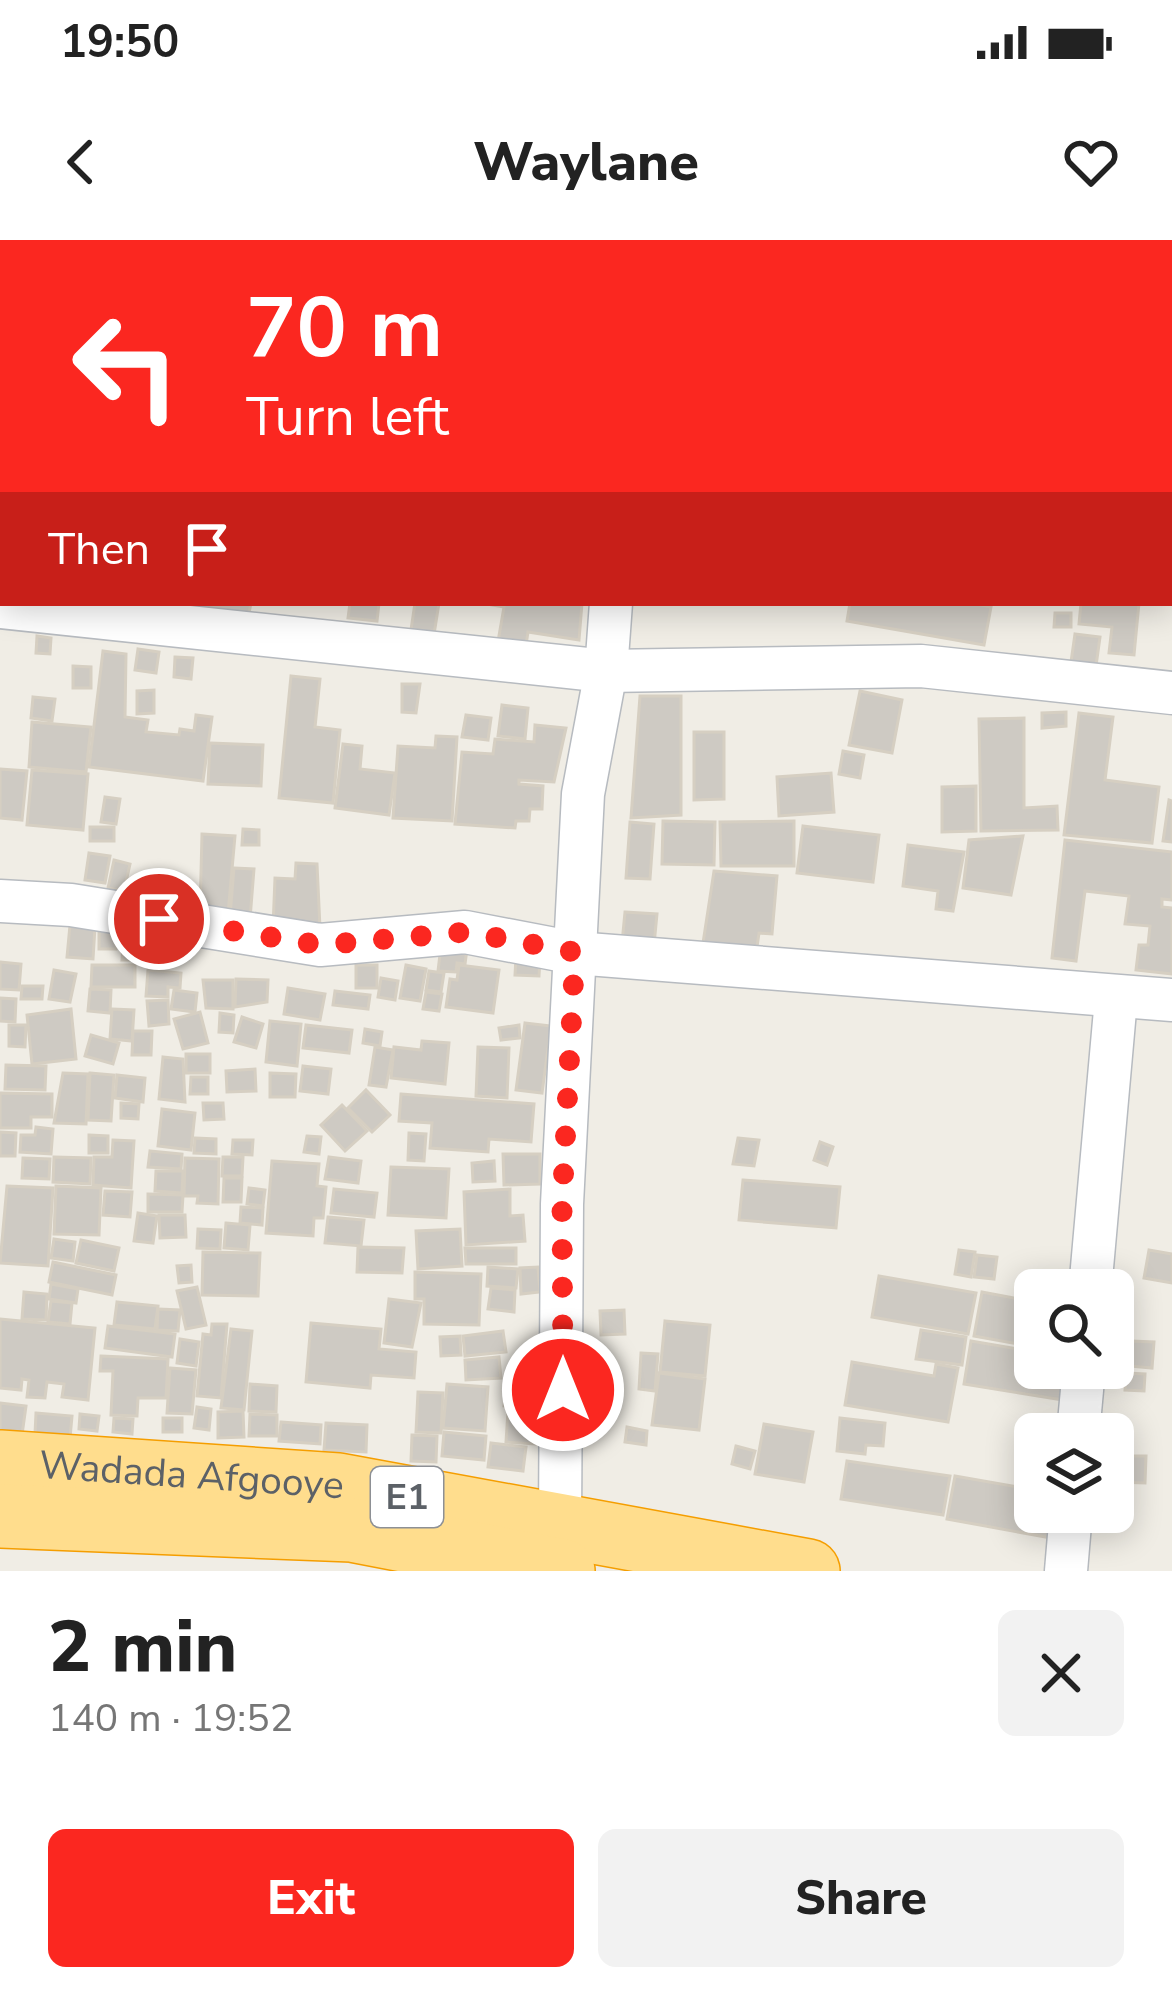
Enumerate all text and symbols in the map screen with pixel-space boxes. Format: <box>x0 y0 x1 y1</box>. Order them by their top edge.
text: 19:50 <box>60 12 179 73</box>
text: Waylane <box>473 125 699 199</box>
icon: back <box>48 129 114 195</box>
icon: heart <box>1058 129 1124 195</box>
text: 70 m <box>246 271 443 386</box>
icon: left <box>48 288 204 444</box>
text: Turn left <box>246 380 449 454</box>
icon: arrive <box>174 516 240 582</box>
text: Then <box>48 519 150 580</box>
pin <box>108 868 210 970</box>
icon: arrive <box>126 886 192 952</box>
map controls <box>1014 1269 1134 1533</box>
button: search <box>1014 1269 1134 1389</box>
position arrow <box>500 1327 626 1453</box>
button: layers <box>1014 1413 1134 1533</box>
street label: Wadada Afgooye <box>37 1438 346 1512</box>
road number: E1 <box>371 1467 443 1527</box>
text: 2 min <box>48 1598 237 1696</box>
button: close <box>998 1610 1124 1736</box>
text: 140 m · 19:52 <box>48 1692 293 1745</box>
button: Exit <box>48 1829 574 1967</box>
button: Share <box>598 1829 1124 1967</box>

